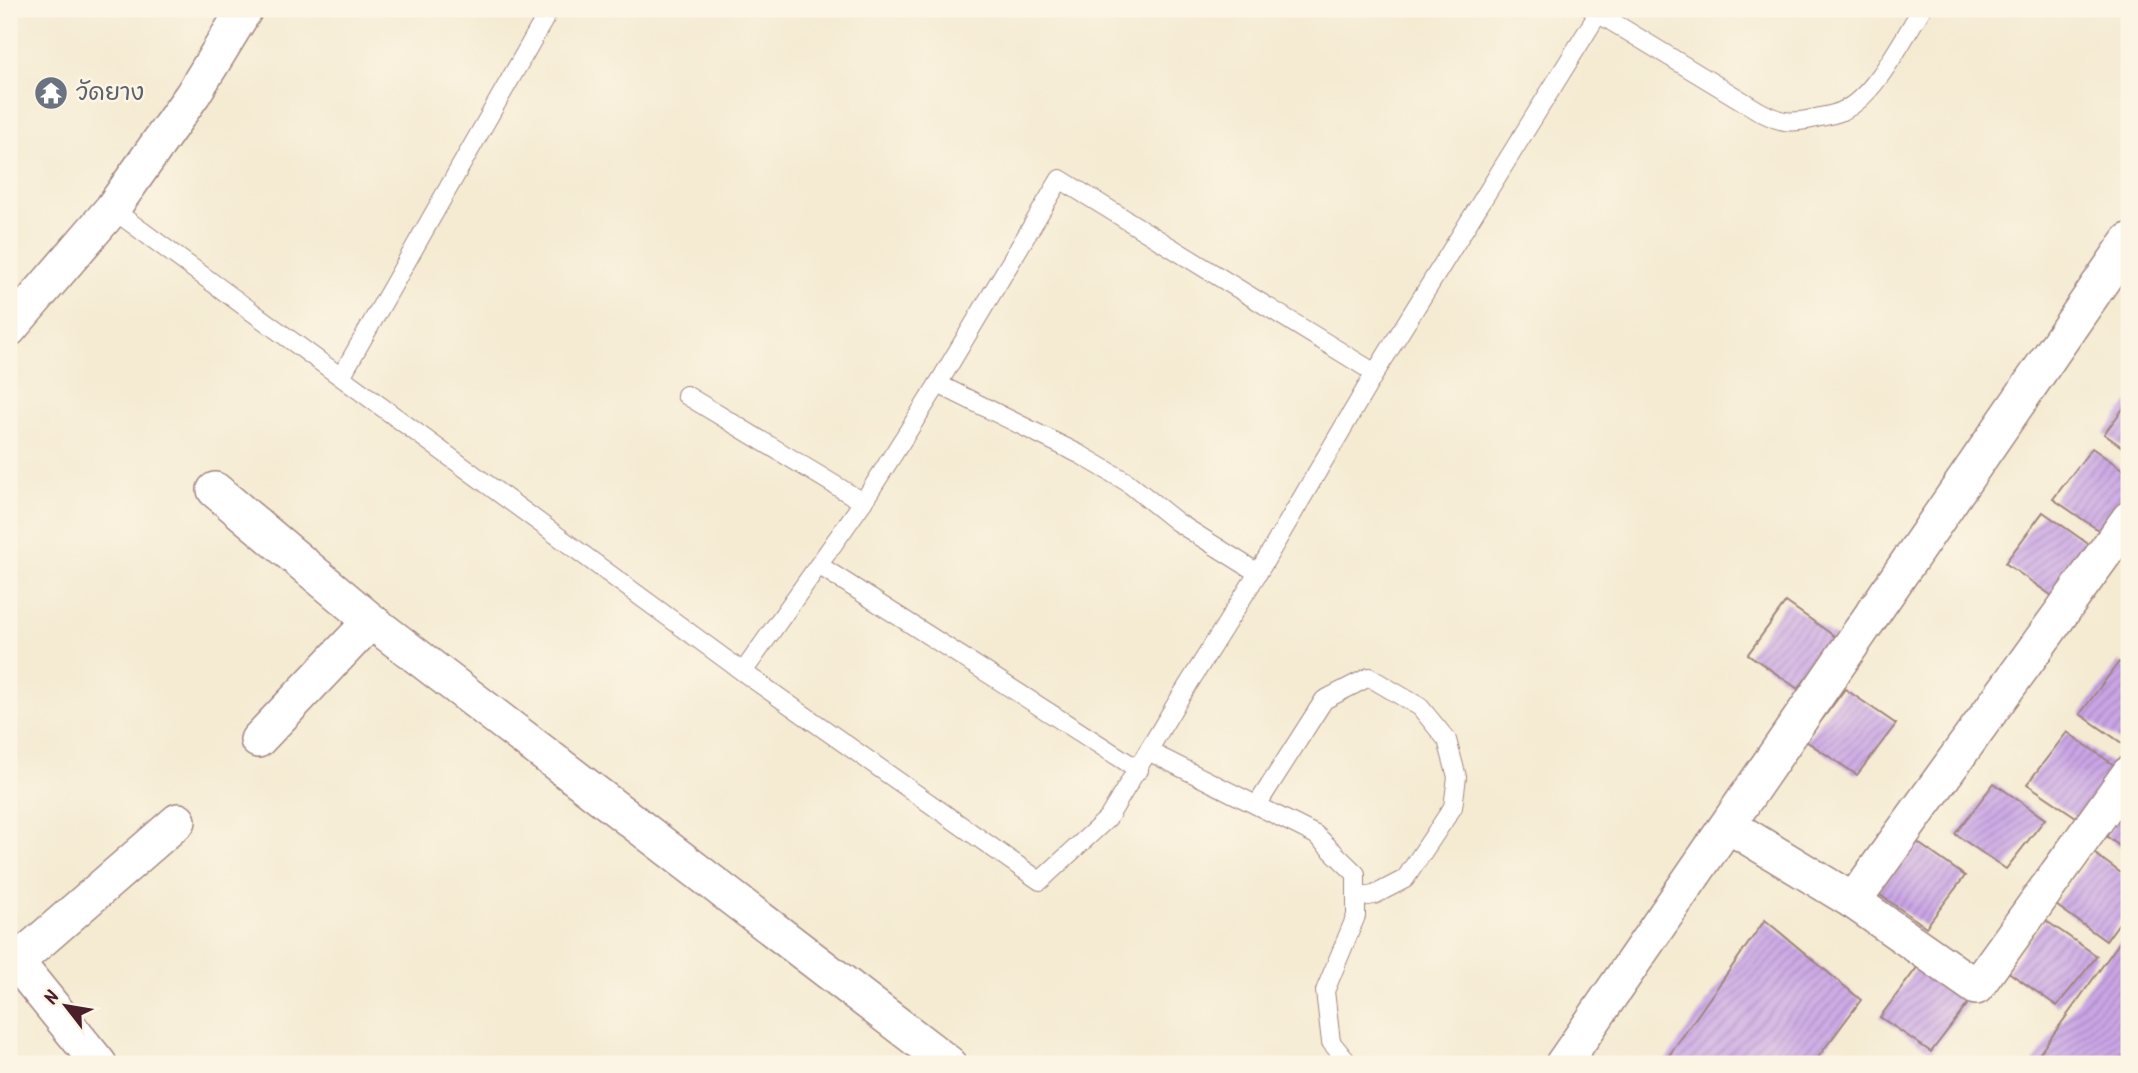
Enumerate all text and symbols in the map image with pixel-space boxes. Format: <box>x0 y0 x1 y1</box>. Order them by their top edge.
temple icon: วัดยาง <box>32 74 70 112</box>
place label: วัดยาง <box>76 74 144 113</box>
north arrow <box>32 972 102 1042</box>
text: N <box>37 985 69 1011</box>

